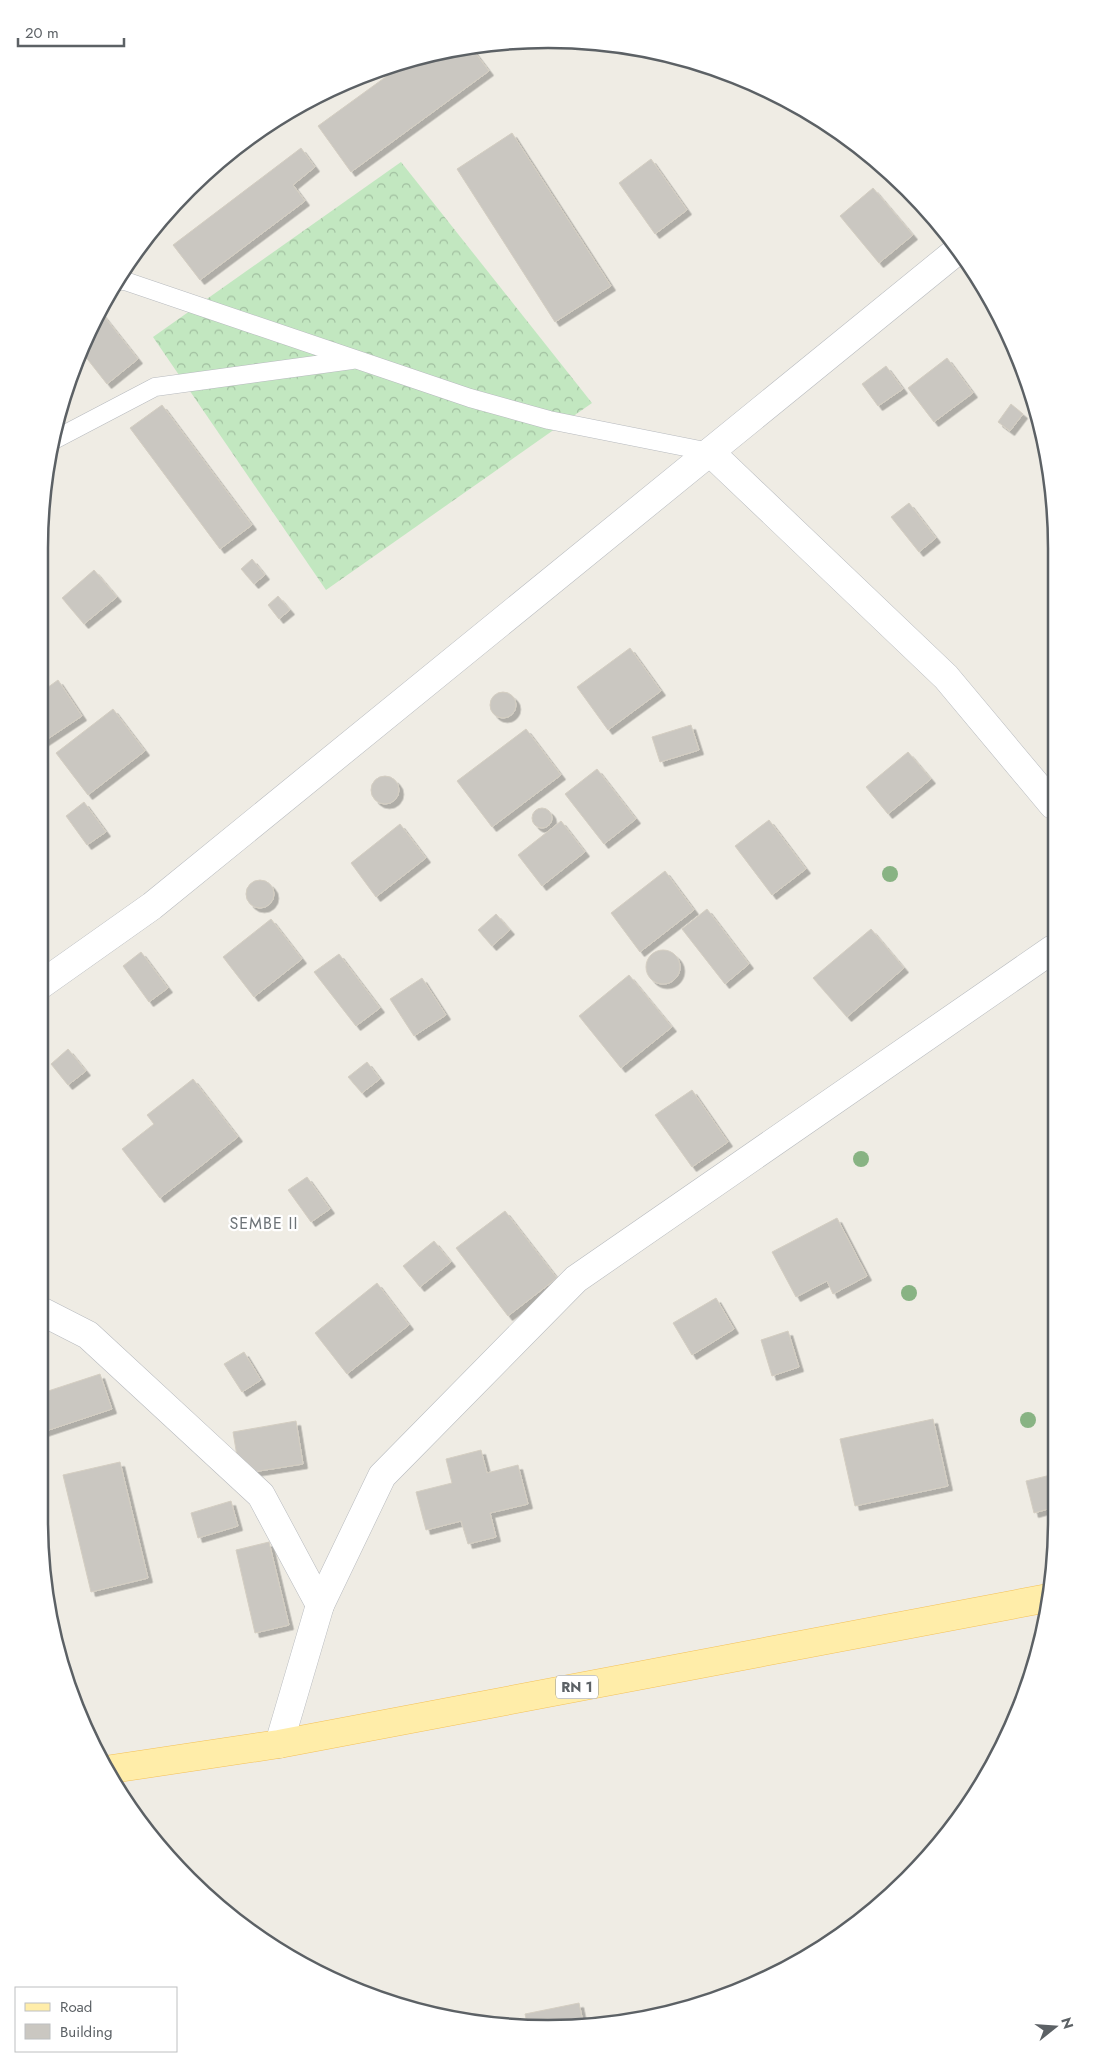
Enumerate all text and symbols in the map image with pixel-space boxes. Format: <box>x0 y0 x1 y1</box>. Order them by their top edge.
scale bar <box>18 15 124 47</box>
text: 20 m <box>25 22 59 44</box>
district label: SEMBE II <box>230 1212 298 1235</box>
road number: RN 1 <box>556 1675 598 1698</box>
legend <box>15 1987 178 2052</box>
text: Road <box>60 1996 92 2018</box>
north arrow <box>1030 2002 1080 2052</box>
text: N <box>1056 2015 1079 2031</box>
text: Building <box>60 2021 112 2043</box>

